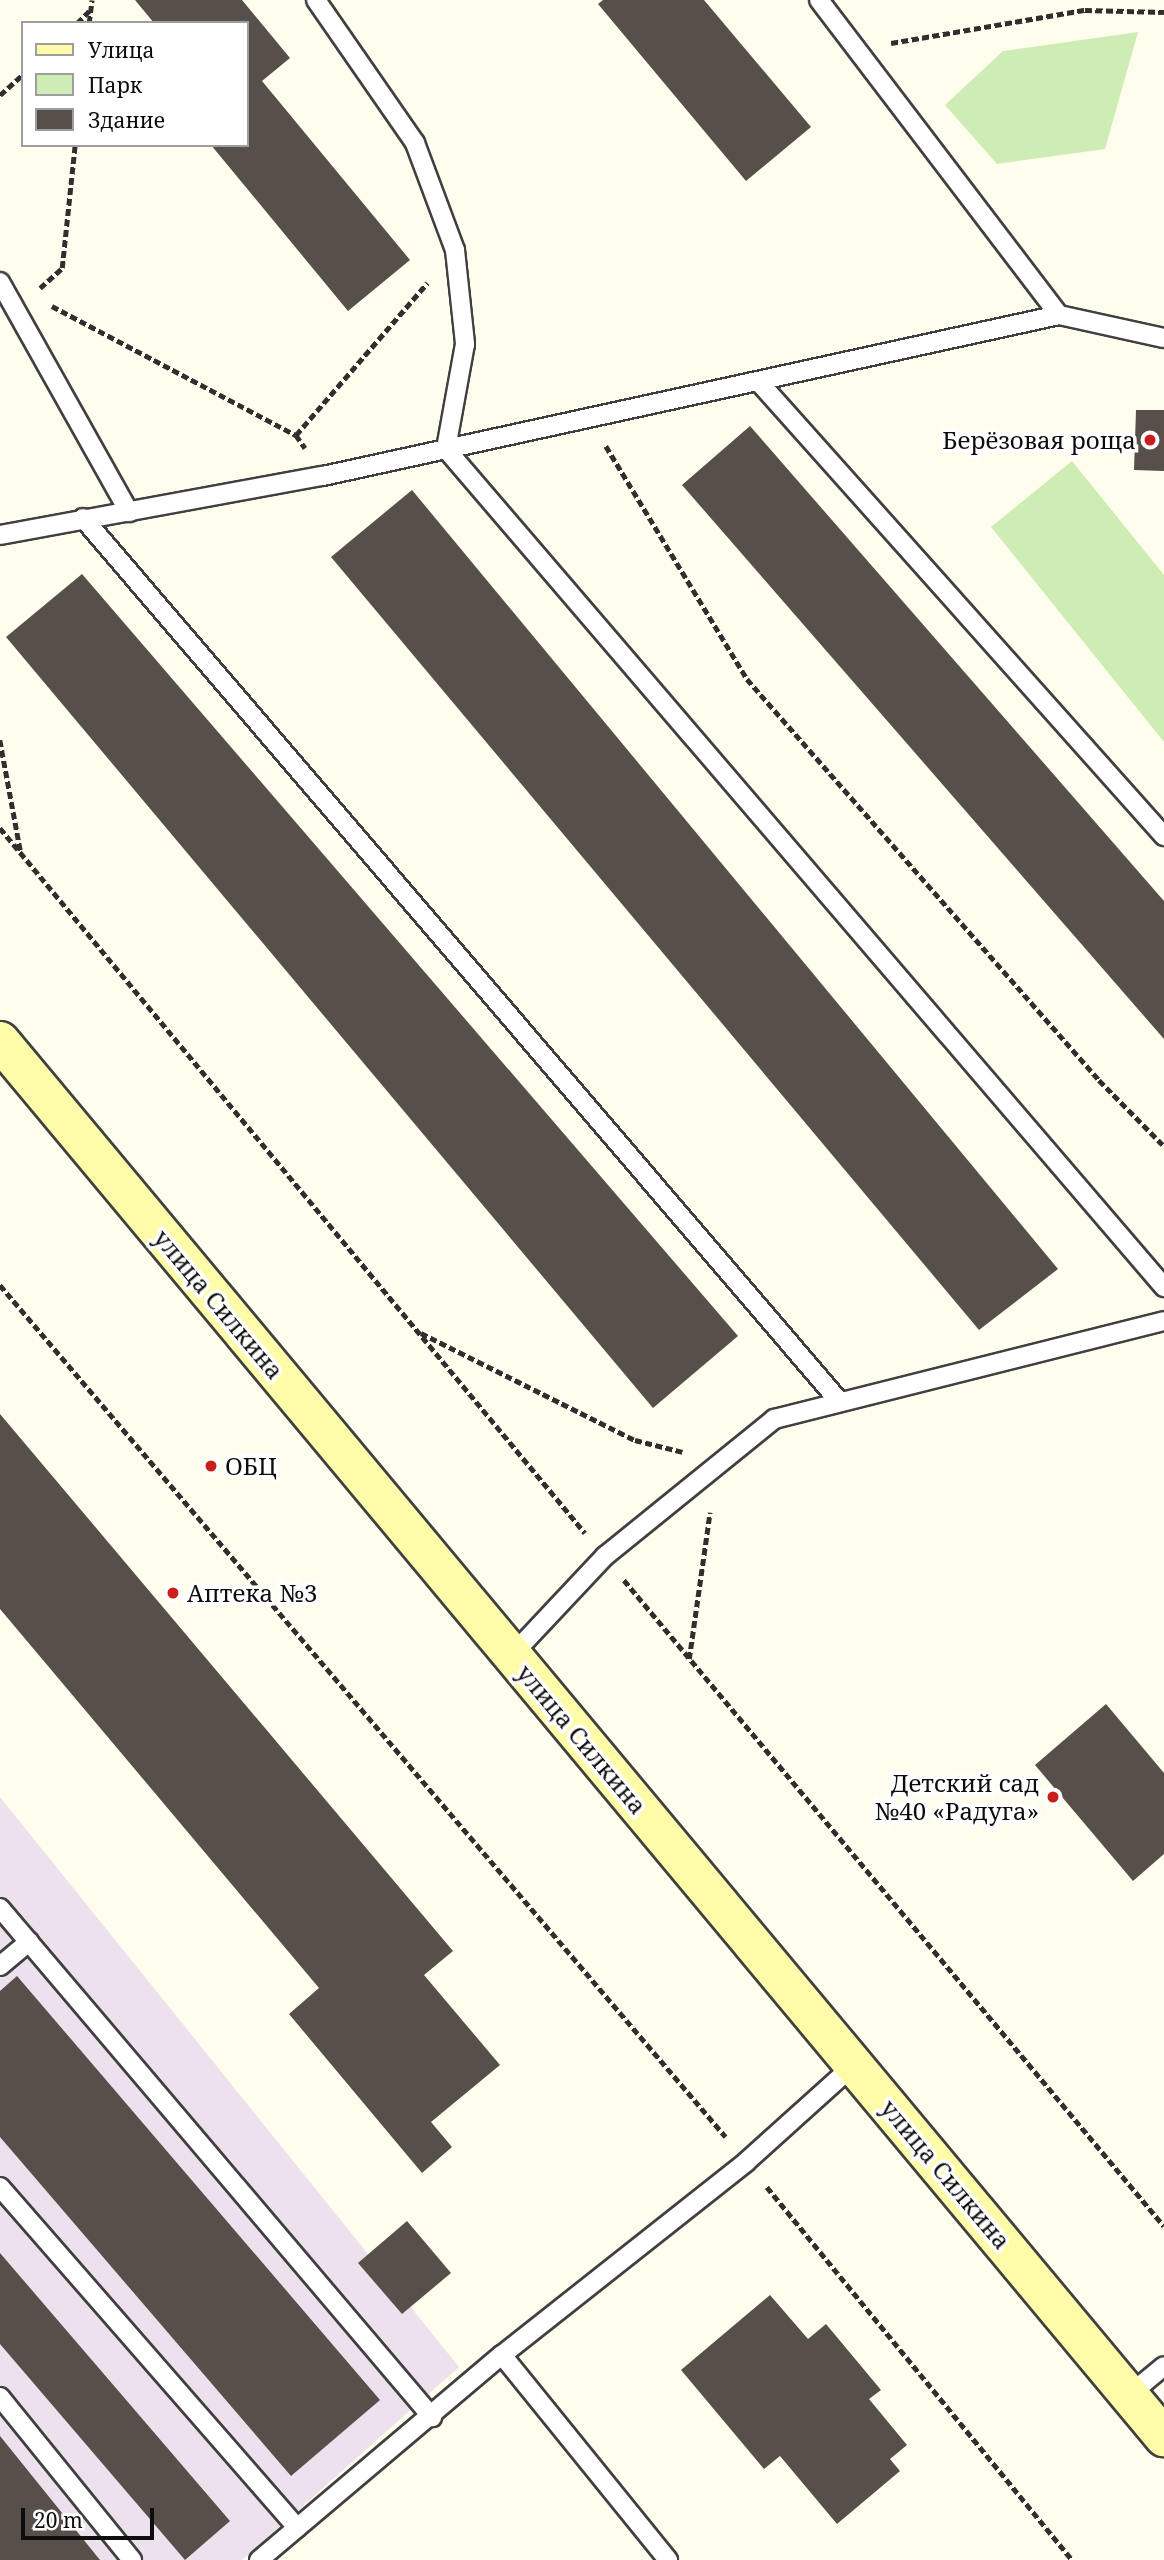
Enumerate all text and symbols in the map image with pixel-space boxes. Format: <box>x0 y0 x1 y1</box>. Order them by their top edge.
legend <box>21 21 248 147</box>
text: Улица <box>88 36 155 64</box>
text: Парк <box>88 71 142 99</box>
text: Здание <box>88 106 165 134</box>
place label: Берёзовая роща <box>942 426 1136 454</box>
marker: Берёзовая роща <box>1142 432 1158 448</box>
street label: улица Силкина <box>148 1223 290 1385</box>
place label: ОБЦ <box>225 1452 277 1480</box>
marker: ОБЦ <box>203 1458 219 1474</box>
place label: Аптека №3 <box>187 1579 317 1607</box>
marker: Аптека №3 <box>165 1585 181 1601</box>
street label: улица Силкина <box>511 1658 653 1820</box>
place label: Детский сад №40 «Радуга» <box>875 1769 1039 1825</box>
marker: Детский сад №40 «Радуга» <box>1045 1789 1061 1805</box>
street label: улица Силкина <box>875 2093 1017 2255</box>
scale bar <box>24 2494 158 2538</box>
text: 20 m <box>34 2506 83 2534</box>

